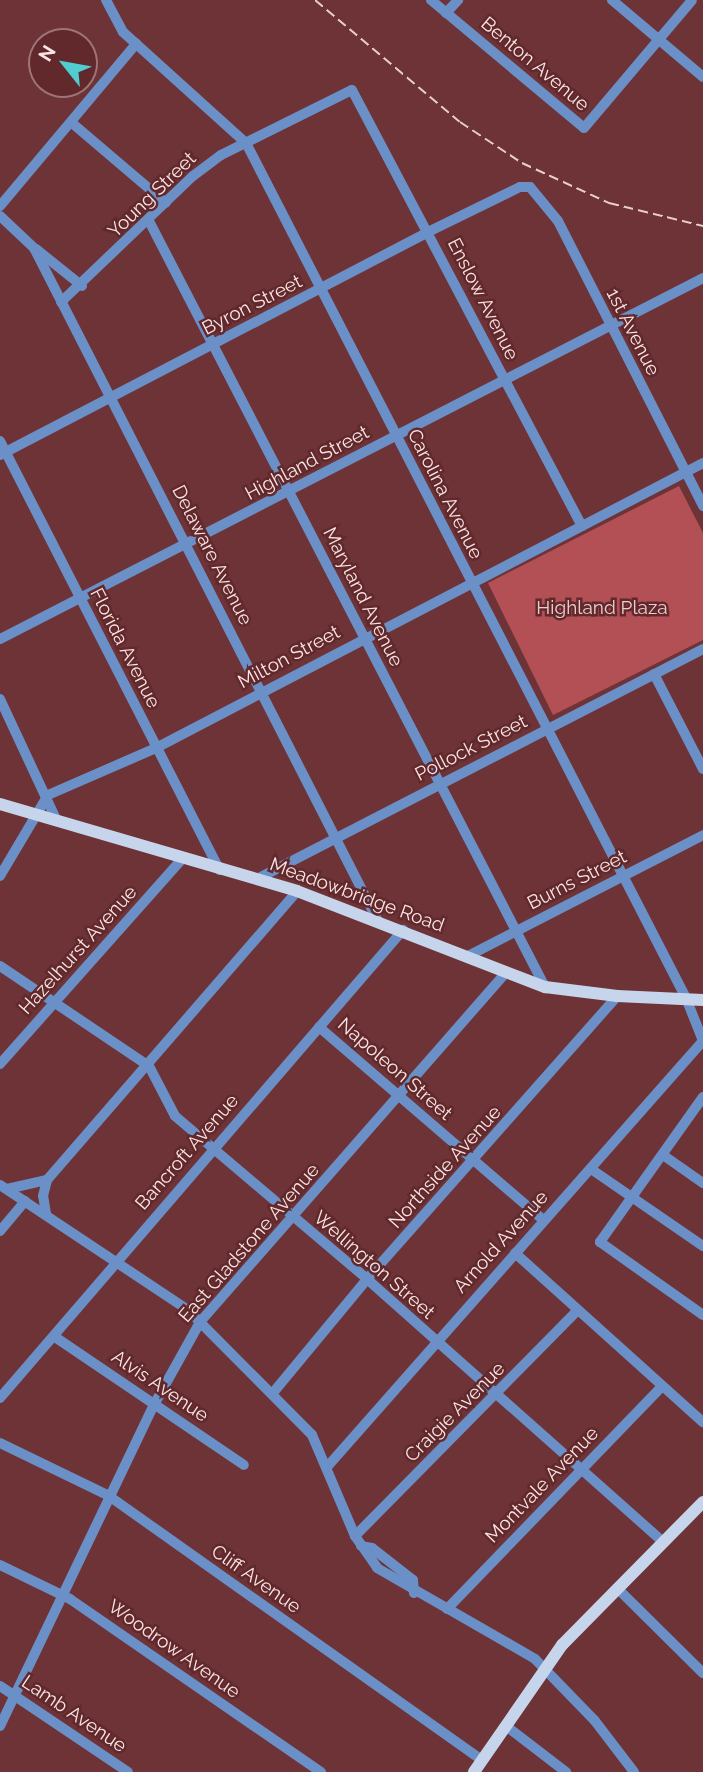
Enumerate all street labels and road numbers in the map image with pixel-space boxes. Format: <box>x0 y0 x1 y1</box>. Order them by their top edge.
street label: Benton Avenue <box>476 12 594 116</box>
street label: Young Street <box>103 147 201 243</box>
street label: Enslow Avenue <box>442 234 524 364</box>
street label: Byron Street <box>198 270 306 340</box>
street label: 1st Avenue <box>601 284 665 380</box>
street label: Highland Street <box>241 421 373 505</box>
street label: Carolina Avenue <box>402 425 488 563</box>
street label: Delaware Avenue <box>167 481 257 629</box>
street label: Maryland Avenue <box>318 523 408 671</box>
street label: Florida Avenue <box>85 584 165 712</box>
street label: Milton Street <box>234 621 344 693</box>
street label: Pollock Street <box>411 710 531 786</box>
street label: Burns Street <box>524 845 630 915</box>
street label: Meadowbridge Road <box>267 853 447 937</box>
street label: Hazelhurst Avenue <box>14 881 142 1019</box>
street label: Napoleon Street <box>333 1013 457 1125</box>
street label: Bancroft Avenue <box>130 1089 244 1215</box>
street label: Northside Avenue <box>384 1101 506 1233</box>
street label: East Gladstone Avenue <box>174 1159 324 1327</box>
street label: Arnold Avenue <box>449 1186 553 1298</box>
street label: Wellington Street <box>309 1206 439 1324</box>
street label: Alvis Avenue <box>107 1345 213 1427</box>
street label: Craigie Avenue <box>400 1357 510 1467</box>
street label: Montvale Avenue <box>481 1422 603 1548</box>
street label: Cliff Avenue <box>206 1540 306 1618</box>
street label: Woodrow Avenue <box>103 1595 245 1703</box>
street label: Lamb Avenue <box>17 1670 131 1758</box>

